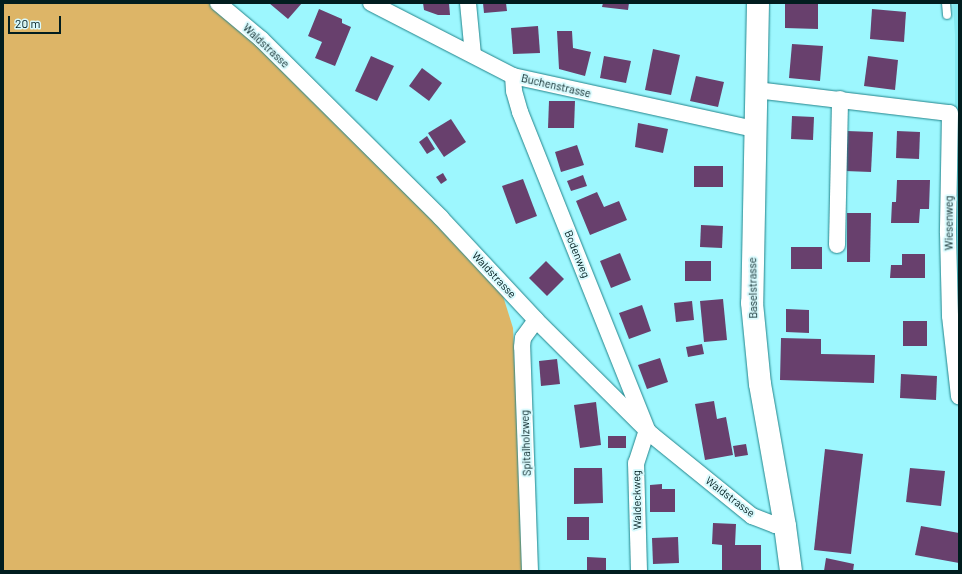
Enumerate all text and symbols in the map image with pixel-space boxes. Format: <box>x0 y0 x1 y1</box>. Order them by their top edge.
scale bar <box>10 8 63 34</box>
text: 20 m <box>15 16 41 30</box>
street label: Waldstrasse <box>240 21 292 71</box>
street label: Buchenstrasse <box>520 72 592 100</box>
street label: Wiesenweg <box>942 196 956 250</box>
street label: Bodenweg <box>561 228 593 280</box>
street label: Waldstrasse <box>469 249 519 301</box>
street label: Baselstrasse <box>746 257 760 319</box>
street label: Spitalholzweg <box>518 410 534 476</box>
street label: Waldeckweg <box>630 470 644 530</box>
street label: Waldstrasse <box>703 474 757 520</box>

